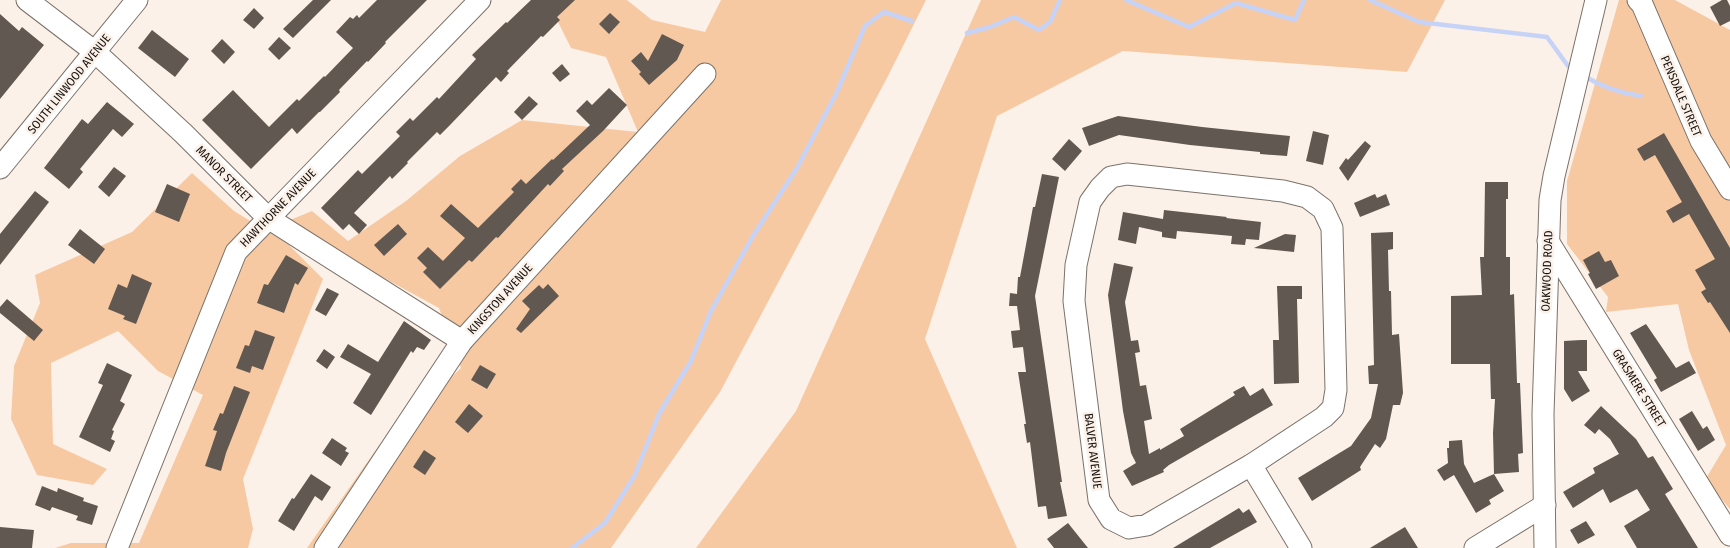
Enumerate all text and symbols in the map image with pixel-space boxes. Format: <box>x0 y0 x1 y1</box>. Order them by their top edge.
street label: SOUTH LINWOOD AVENUE <box>25 31 114 136</box>
street label: PENSDALE STREET <box>1658 53 1705 139</box>
street label: MANOR STREET <box>193 143 255 205</box>
street label: HAWTHORNE AVENUE <box>237 166 319 250</box>
street label: OAKWOOD ROAD <box>1539 230 1555 312</box>
street label: KINGSTON AVENUE <box>465 261 536 337</box>
street label: GRASMERE STREET <box>1609 346 1669 430</box>
street label: BALVER AVENUE <box>1081 412 1105 490</box>

